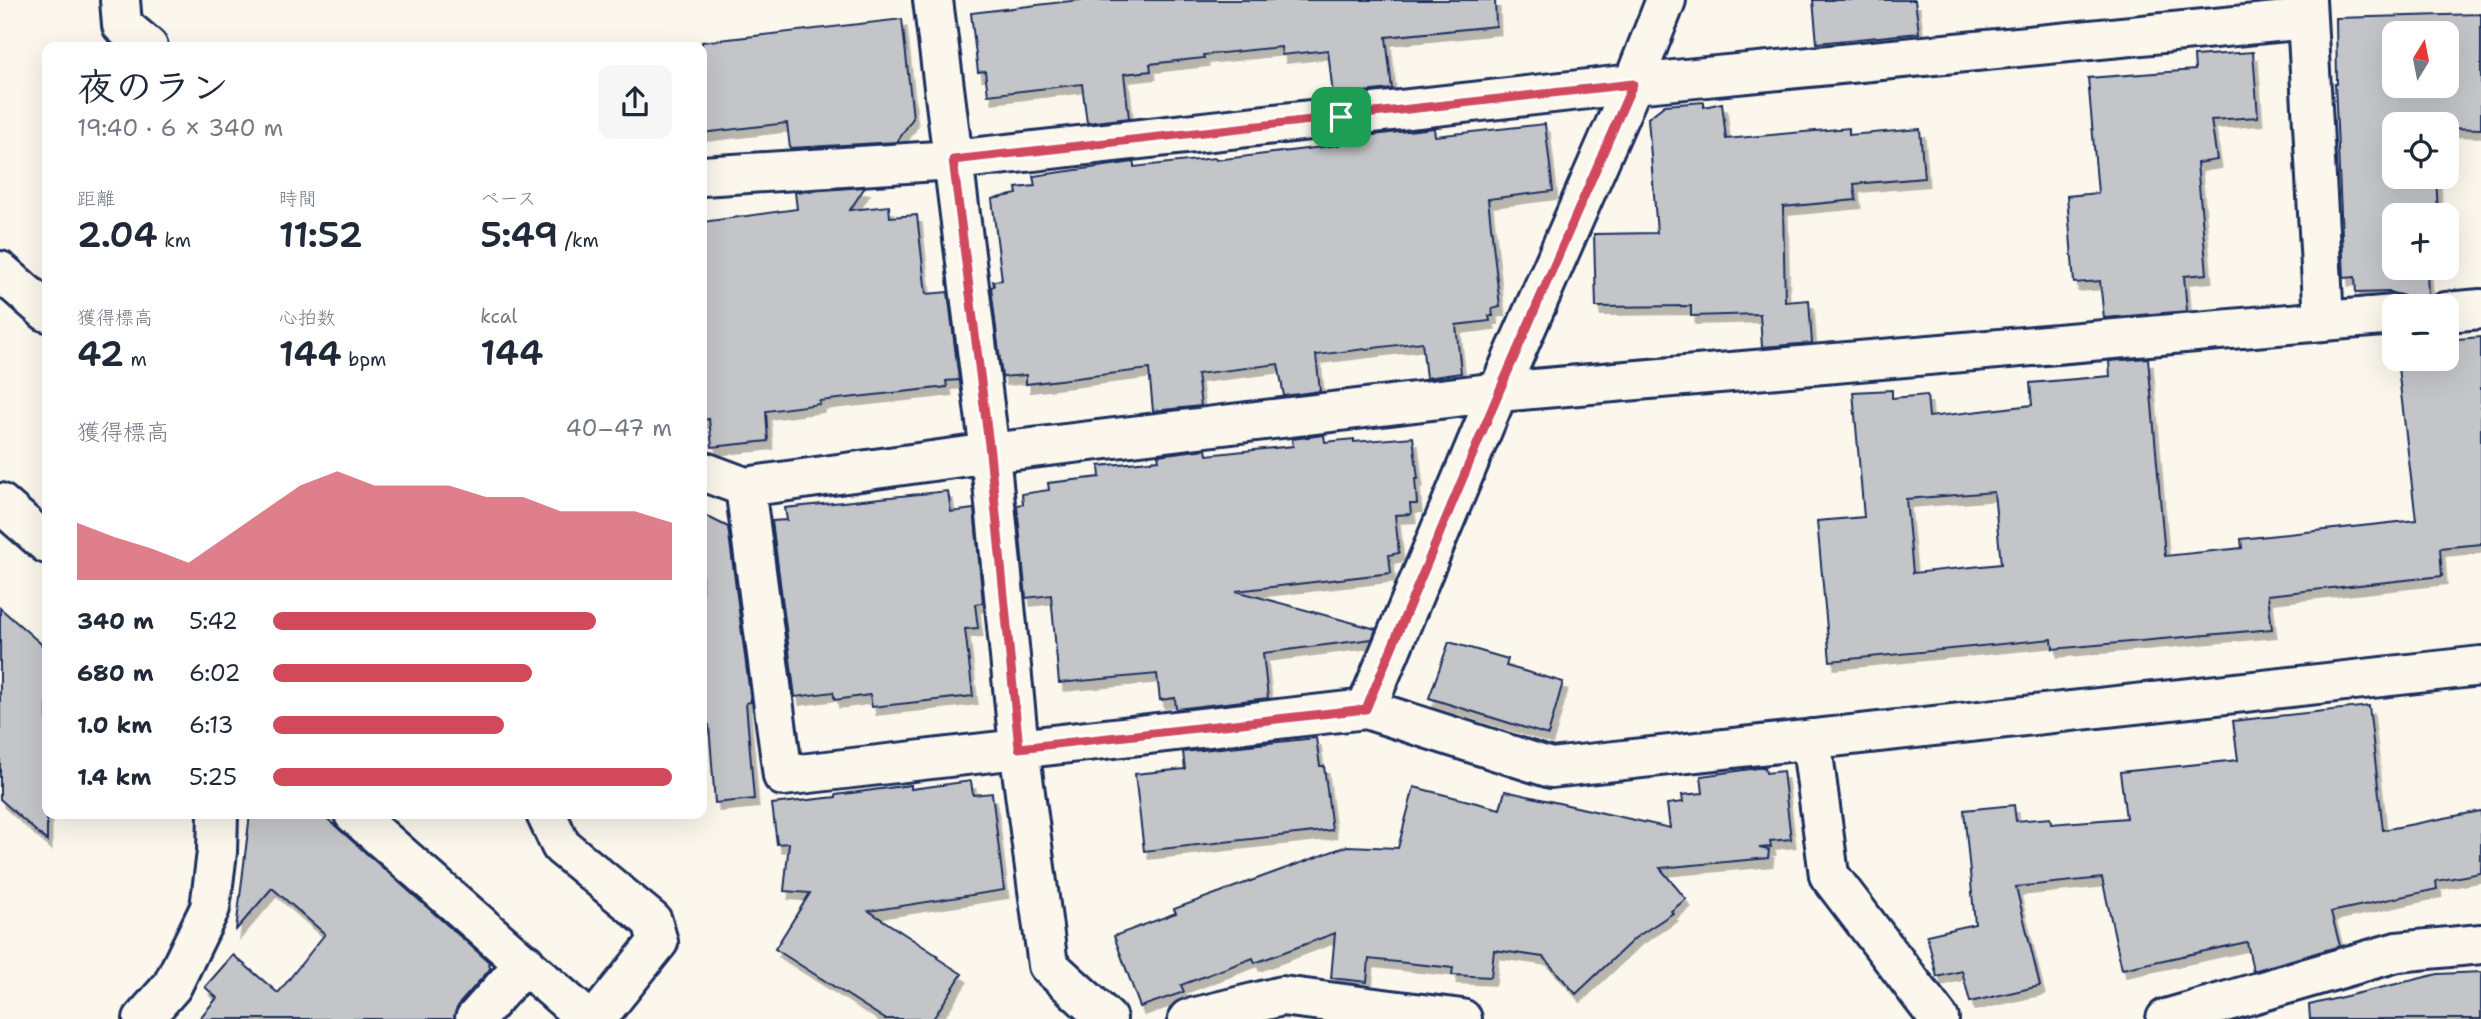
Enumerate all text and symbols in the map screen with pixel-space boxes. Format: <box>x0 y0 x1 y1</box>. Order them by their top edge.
north arrow <box>2382 21 2459 98</box>
map controls <box>2382 21 2459 371</box>
text: 夜のラン <box>77 61 229 112</box>
button: share <box>598 65 672 139</box>
pin <box>1311 87 1371 147</box>
icon: arrive <box>1322 98 1360 136</box>
button: locate <box>2382 112 2459 189</box>
text: 19:40 · 6 × 340 m <box>77 113 283 143</box>
text: 距離 <box>77 186 115 211</box>
text: 時間 <box>279 186 317 211</box>
text: ペース <box>480 186 536 211</box>
button: + <box>2382 203 2459 280</box>
text: 2.04 <box>77 211 158 258</box>
text: 11:52 <box>279 211 363 258</box>
text: 5:49 <box>480 211 558 258</box>
text: km <box>158 228 191 253</box>
text: /km <box>558 228 599 253</box>
button: − <box>2382 294 2459 371</box>
text: kcal <box>480 304 517 329</box>
text: 獲得標高 <box>77 305 153 330</box>
text: 心拍数 <box>279 305 336 330</box>
text: 144 <box>480 329 543 376</box>
text: 42 <box>77 330 124 377</box>
text: 144 <box>279 330 342 377</box>
text: m <box>124 347 147 372</box>
text: bpm <box>342 347 386 372</box>
text: 40–47 m <box>566 413 672 443</box>
text: 獲得標高 <box>77 417 169 447</box>
text: 340 m <box>77 606 154 636</box>
text: 5:42 <box>189 606 238 636</box>
text: 680 m <box>77 658 154 688</box>
text: 6:02 <box>189 658 241 688</box>
text: 1.0 km <box>77 710 152 740</box>
text: 6:13 <box>189 710 234 740</box>
text: 1.4 km <box>77 762 151 792</box>
text: 5:25 <box>189 762 237 792</box>

